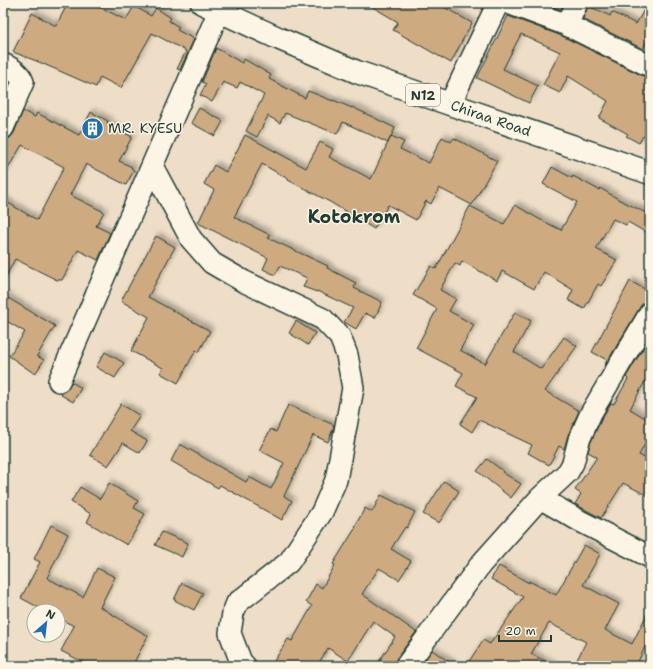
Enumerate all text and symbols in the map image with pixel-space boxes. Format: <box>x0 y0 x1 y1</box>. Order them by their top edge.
road number: N12 <box>406 84 440 106</box>
street label: Chiraa Road <box>449 96 534 140</box>
building icon: MR. KYESU <box>80 115 106 141</box>
place label: MR. KYESU <box>108 119 182 137</box>
district label: Kotokrom <box>308 205 401 229</box>
north arrow <box>26 603 66 643</box>
text: N <box>43 606 58 623</box>
scale bar <box>499 617 551 643</box>
text: 20 m <box>505 623 536 639</box>

